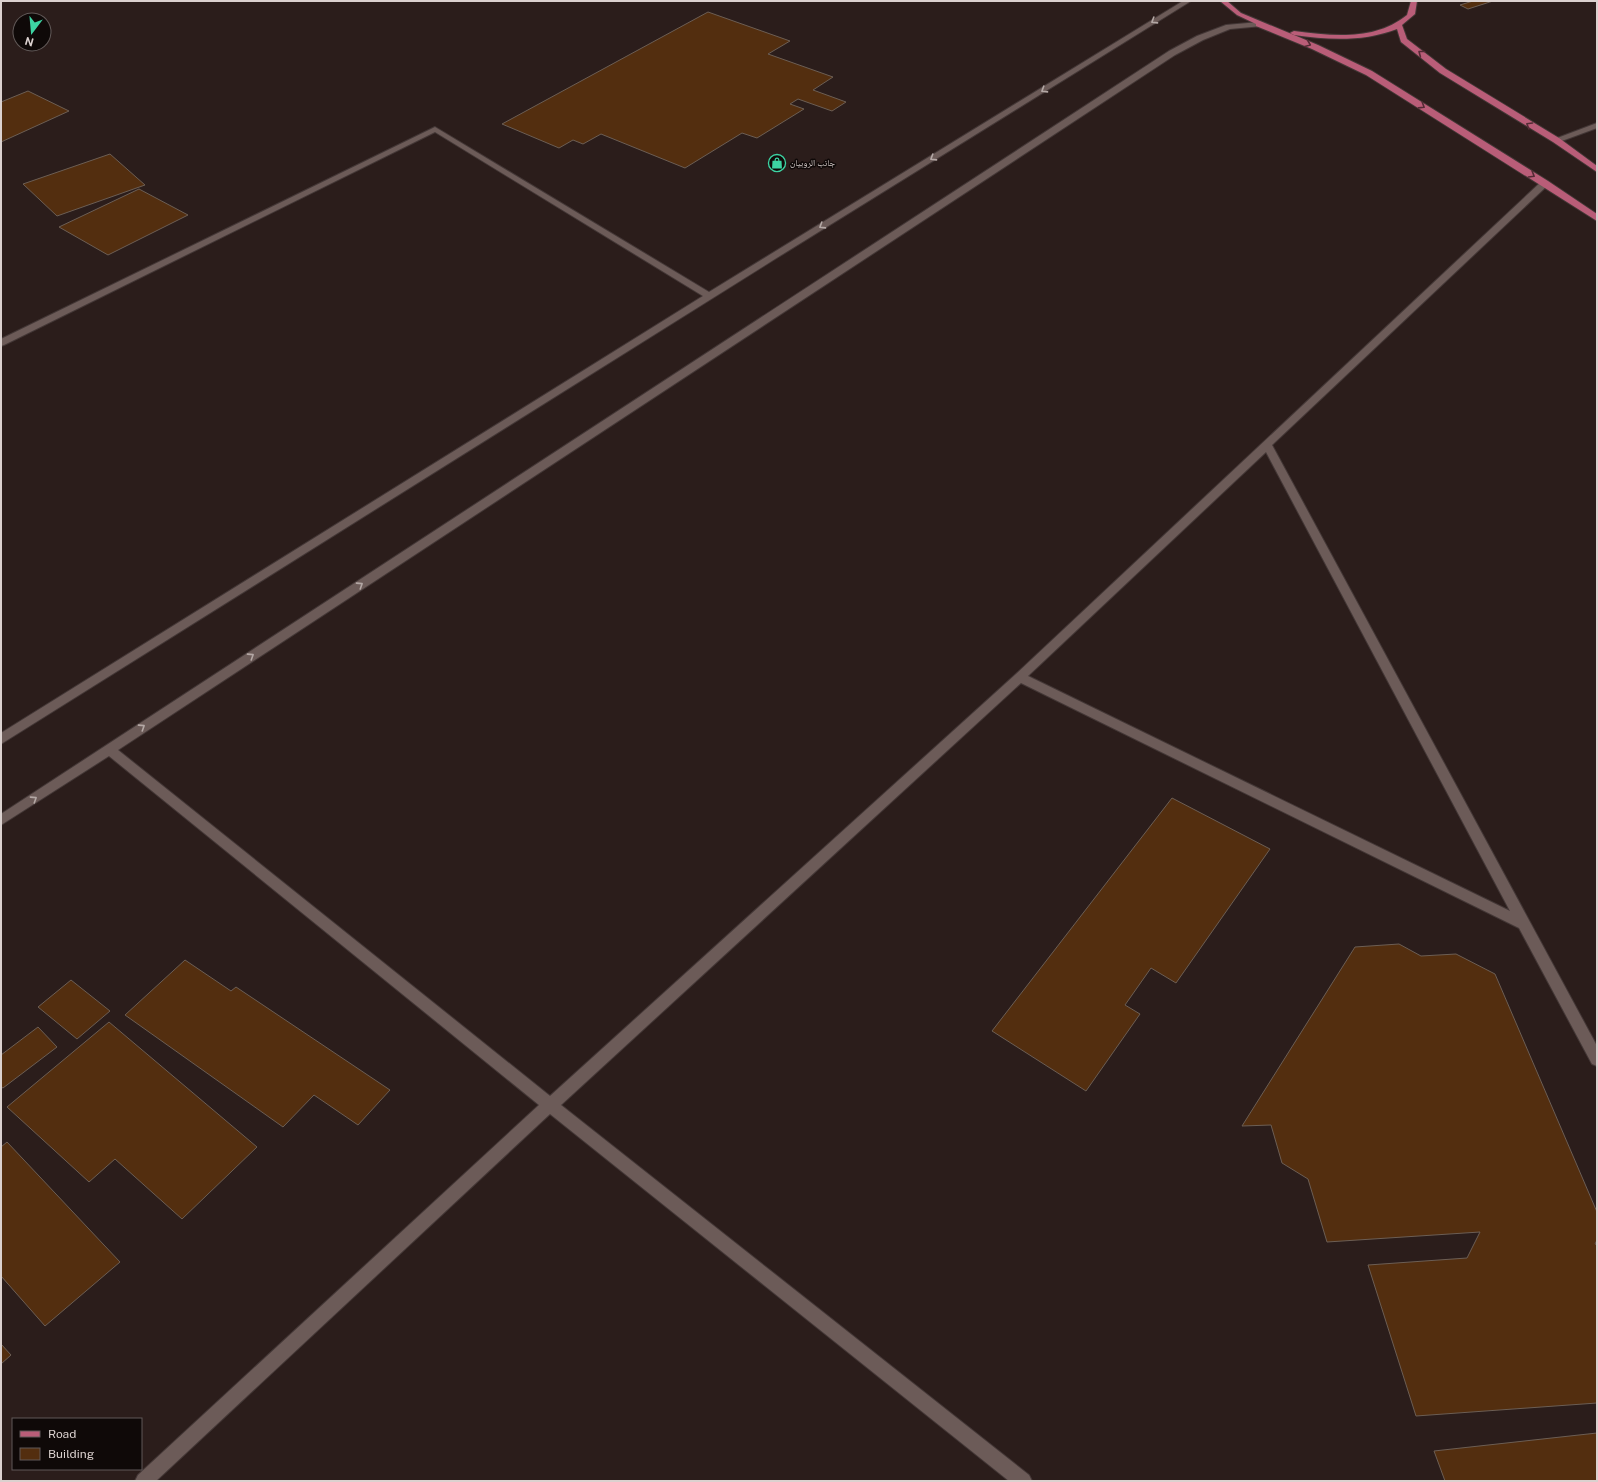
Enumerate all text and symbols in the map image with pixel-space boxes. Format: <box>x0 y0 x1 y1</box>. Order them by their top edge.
north arrow <box>12 12 52 52</box>
one-way arrow <box>1151 17 1158 24</box>
text: N <box>23 35 35 49</box>
one-way arrow <box>1304 39 1311 47</box>
one-way arrow <box>1419 51 1426 58</box>
one-way arrow <box>1041 85 1048 92</box>
one-way arrow <box>1418 101 1425 109</box>
one-way arrow <box>1526 122 1533 130</box>
shop icon: جانب الروبيان <box>767 153 787 173</box>
one-way arrow <box>930 153 937 160</box>
place label: جانب الروبيان <box>790 157 835 168</box>
one-way arrow <box>1528 170 1535 177</box>
one-way arrow <box>819 221 826 229</box>
one-way arrow <box>356 582 363 590</box>
one-way arrow <box>247 653 254 661</box>
one-way arrow <box>138 725 145 732</box>
one-way arrow <box>29 797 36 804</box>
legend <box>12 1418 142 1470</box>
text: Road <box>48 1427 76 1441</box>
text: Building <box>48 1447 94 1461</box>

